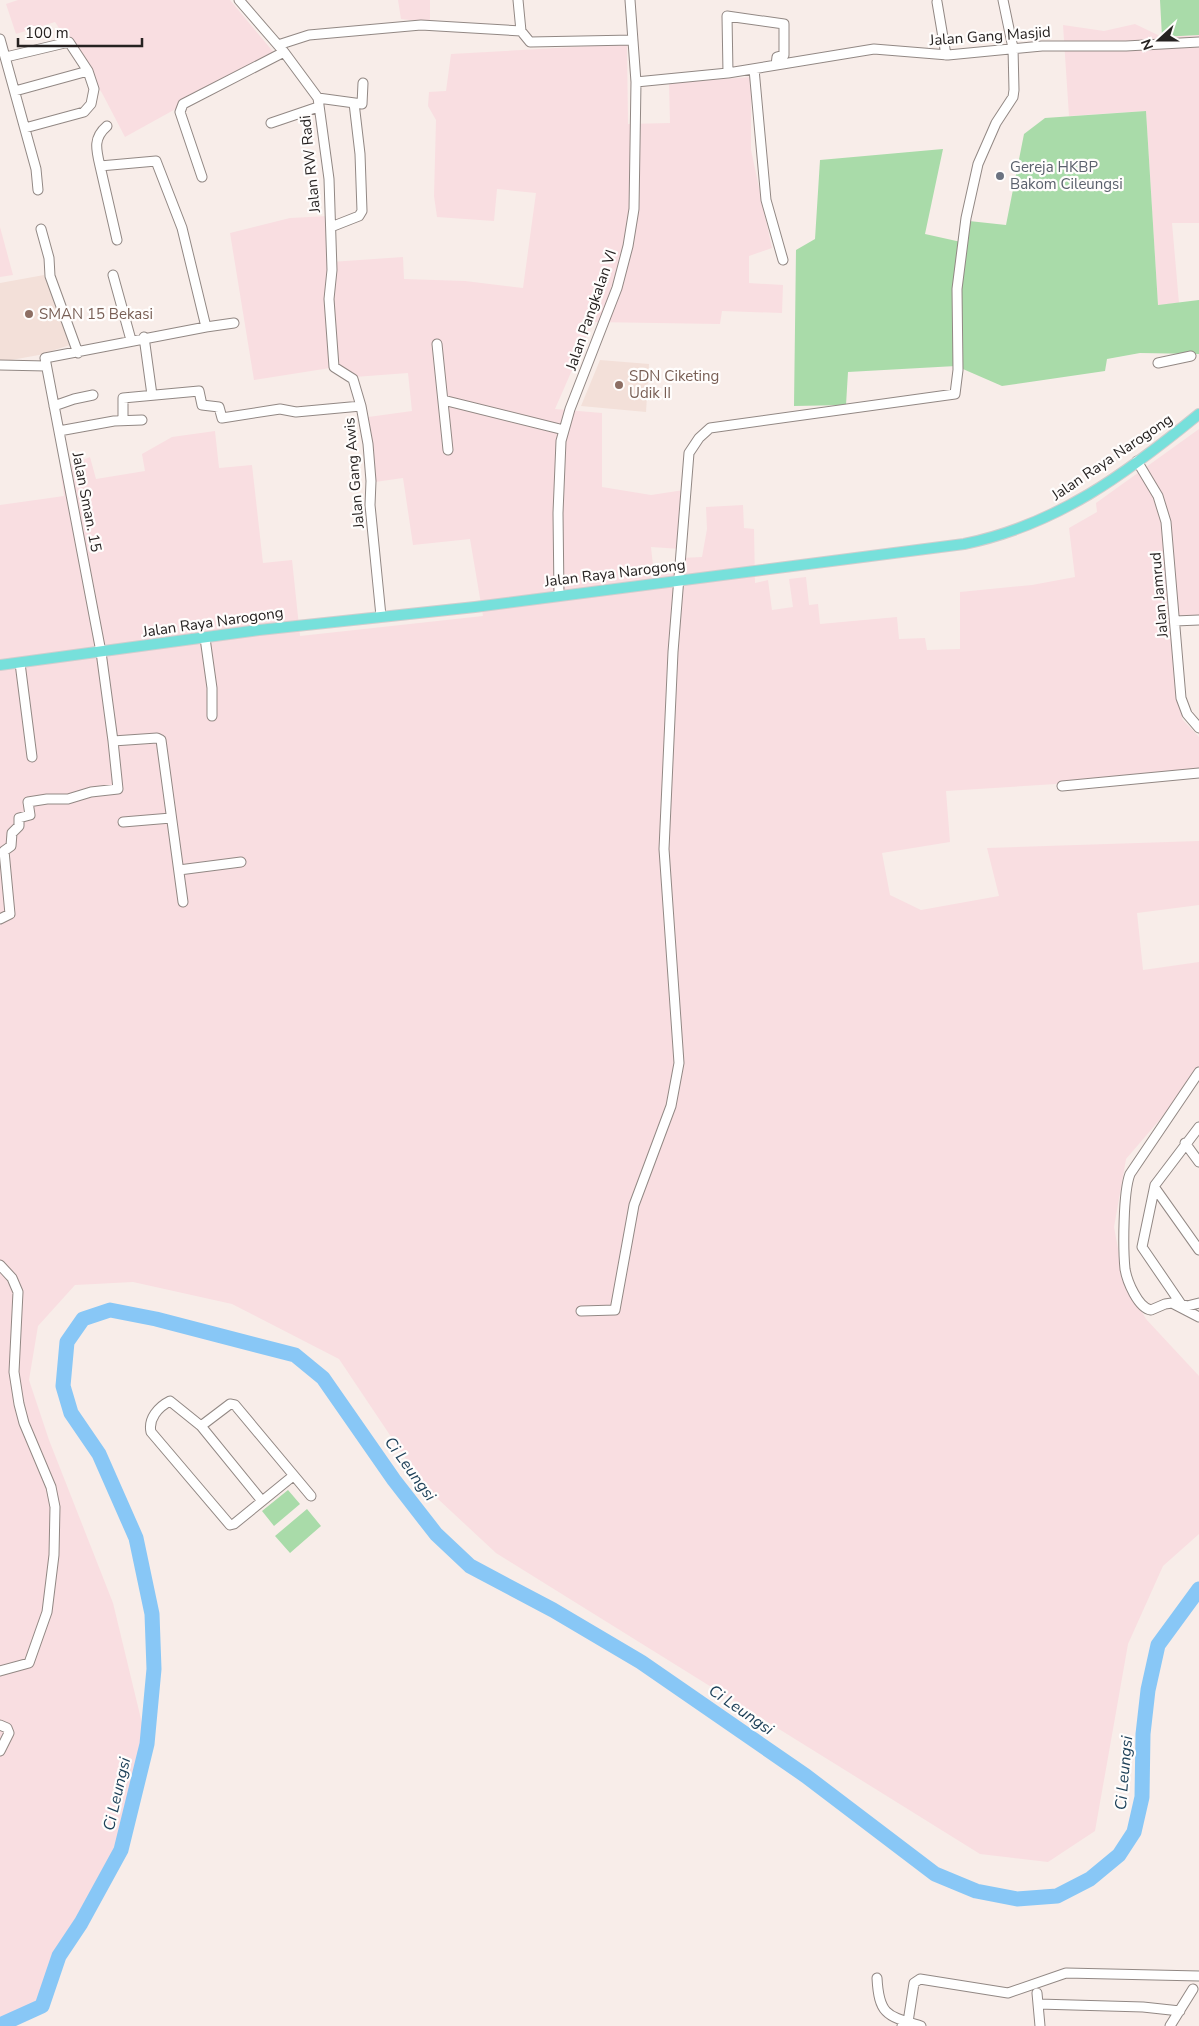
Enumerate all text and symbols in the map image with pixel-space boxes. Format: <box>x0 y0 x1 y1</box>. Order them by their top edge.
scale bar <box>18 15 141 47</box>
north arrow <box>1134 15 1184 65</box>
street label: Jalan Gang Masjid <box>928 22 1051 50</box>
text: 100 m <box>25 23 69 43</box>
text: N <box>1137 36 1158 53</box>
street label: Jalan RW Radi <box>295 114 325 215</box>
place label: Gereja HKBP Bakom Cileungsi <box>1010 157 1123 194</box>
marker: Gereja HKBP Bakom Cileungsi <box>994 170 1006 182</box>
street label: Jalan Pangkalan VI <box>561 247 621 374</box>
place label: SMAN 15 Bekasi <box>39 304 153 324</box>
marker: SMAN 15 Bekasi <box>23 308 35 320</box>
place label: SDN Ciketing Udik II <box>629 366 719 403</box>
marker: SDN Ciketing Udik II <box>613 379 625 391</box>
street label: Jalan Raya Narogong <box>1047 409 1176 506</box>
street label: Jalan Gang Awis <box>339 417 369 530</box>
street label: Jalan Sman. 15 <box>67 449 106 554</box>
street label: Jalan Jamrud <box>1145 551 1173 640</box>
street label: Jalan Raya Narogong <box>542 554 687 592</box>
street label: Jalan Raya Narogong <box>140 602 285 642</box>
water label: Ci Leungsi <box>379 1432 441 1506</box>
water label: Ci Leungsi <box>704 1680 778 1741</box>
water label: Ci Leungsi <box>1110 1735 1138 1811</box>
water label: Ci Leungsi <box>98 1755 136 1833</box>

